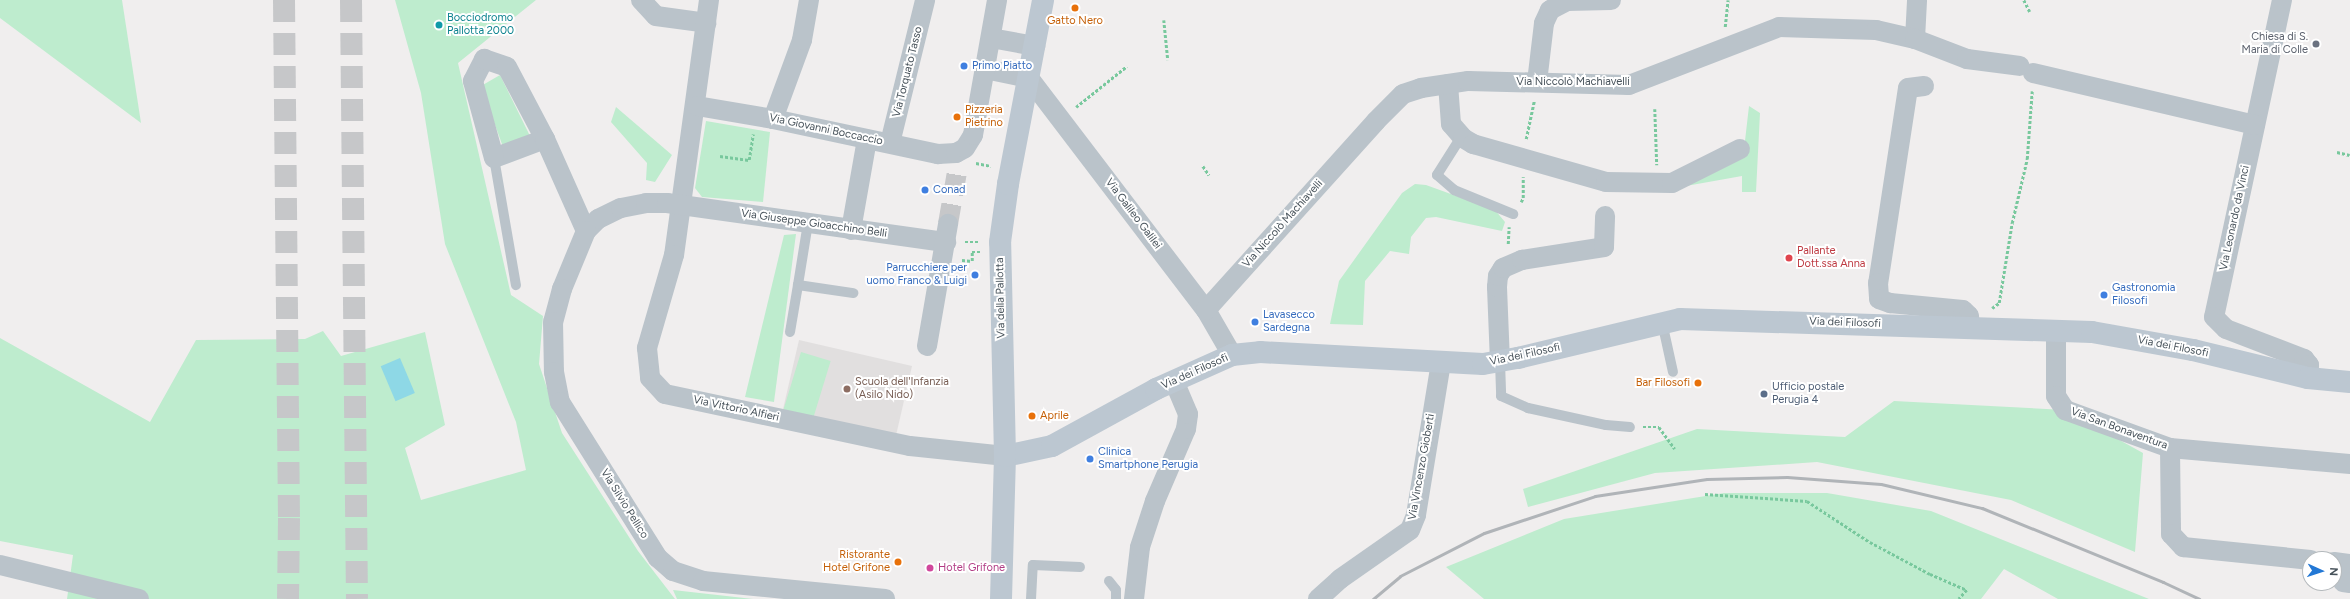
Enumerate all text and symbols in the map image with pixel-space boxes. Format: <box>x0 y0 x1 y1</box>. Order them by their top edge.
marker: Gatto Nero <box>1070 3 1080 13</box>
place label: Bocciodromo Pallotta 2000 <box>447 12 514 38</box>
place label: Gatto Nero <box>1047 14 1103 28</box>
marker: Bocciodromo Pallotta 2000 <box>434 20 444 30</box>
street label: Via Torquato Tasso <box>890 25 926 119</box>
place label: Chiesa di S. Maria di Colle <box>2242 31 2308 57</box>
marker: Chiesa di S. Maria di Colle <box>2311 39 2321 49</box>
place label: Primo Piatto <box>972 59 1032 73</box>
marker: Primo Piatto <box>959 61 969 71</box>
street label: Via Niccolò Machiavelli <box>1516 75 1630 89</box>
place label: Pizzeria Pietrino <box>965 104 1003 130</box>
street label: Via Giovanni Boccaccio <box>768 112 884 148</box>
marker: Pizzeria Pietrino <box>952 112 962 122</box>
street label: Via Leonardo da Vinci <box>2217 164 2253 272</box>
street label: Via Galileo Galilei <box>1102 176 1164 252</box>
street label: Via Niccolò Machiavelli <box>1240 177 1326 271</box>
place label: Conad <box>933 183 966 197</box>
marker: Conad <box>920 185 930 195</box>
street label: Via Giuseppe Gioacchino Belli <box>740 207 888 241</box>
place label: Pallante Dott.ssa Anna <box>1797 245 1865 271</box>
marker: Pallante Dott.ssa Anna <box>1784 253 1794 263</box>
street label: Via della Pallotta <box>994 257 1008 339</box>
place label: Parrucchiere per uomo Franco & Luigi <box>866 262 967 288</box>
marker: Parrucchiere per uomo Franco & Luigi <box>970 270 980 280</box>
place label: Gastronomia Filosofi <box>2112 282 2175 308</box>
marker: Gastronomia Filosofi <box>2099 290 2109 300</box>
place label: Lavasecco Sardegna <box>1263 309 1315 335</box>
street label: Via dei Filosofi <box>1809 315 1881 331</box>
marker: Lavasecco Sardegna <box>1250 317 1260 327</box>
street label: Via dei Filosofi <box>2137 334 2209 360</box>
street label: Via dei Filosofi <box>1489 341 1561 369</box>
street label: Via dei Filosofi <box>1160 351 1230 393</box>
place label: Scuola dell'Infanzia (Asilo Nido) <box>855 376 949 402</box>
place label: Bar Filosofi <box>1636 376 1690 390</box>
marker: Bar Filosofi <box>1693 378 1703 388</box>
place label: Ufficio postale Perugia 4 <box>1772 381 1844 407</box>
marker: Scuola dell'Infanzia (Asilo Nido) <box>842 384 852 394</box>
marker: Ufficio postale Perugia 4 <box>1759 389 1769 399</box>
street label: Via Vittorio Alfieri <box>692 393 780 425</box>
street label: Via San Bonaventura <box>2069 405 2169 453</box>
place label: Aprile <box>1040 409 1069 423</box>
marker: Aprile <box>1027 411 1037 421</box>
street label: Via Vincenzo Gioberti <box>1406 413 1438 521</box>
place label: Clinica Smartphone Perugia <box>1098 446 1198 472</box>
marker: Clinica Smartphone Perugia <box>1085 454 1095 464</box>
street label: Via Silvio Pellico <box>597 467 651 541</box>
place label: Ristorante Hotel Grifone <box>823 549 890 575</box>
north arrow <box>2302 551 2342 591</box>
marker: Ristorante Hotel Grifone <box>893 557 903 567</box>
place label: Hotel Grifone <box>938 561 1005 575</box>
marker: Hotel Grifone <box>925 563 935 573</box>
text: N <box>2327 567 2340 576</box>

